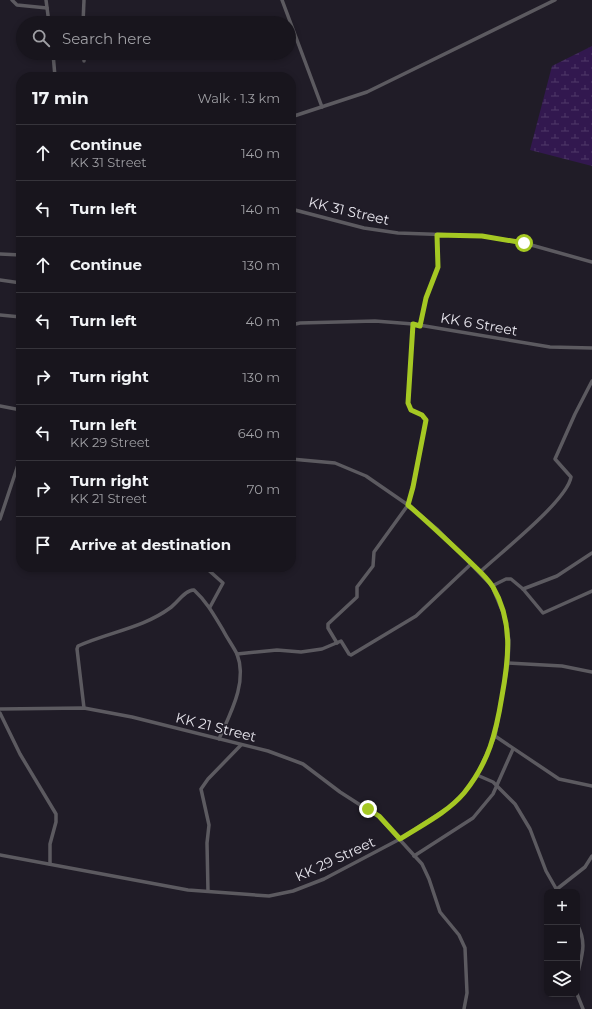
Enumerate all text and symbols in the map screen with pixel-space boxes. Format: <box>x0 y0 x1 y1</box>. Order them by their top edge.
search box <box>16 16 296 60</box>
icon: search <box>30 27 52 49</box>
text: Search here <box>62 29 151 48</box>
text: 17 min <box>32 88 89 108</box>
text: Walk · 1.3 km <box>197 90 280 106</box>
text: Continue <box>70 135 142 154</box>
icon: ahead <box>32 142 54 164</box>
text: 140 m <box>241 145 280 161</box>
text: KK 31 Street <box>70 154 147 170</box>
street label: KK 31 Street <box>307 193 392 229</box>
icon: left <box>32 198 54 220</box>
text: Turn left <box>70 199 137 218</box>
text: 140 m <box>241 201 280 217</box>
route start <box>515 234 533 252</box>
icon: ahead <box>32 254 54 276</box>
text: Continue <box>70 255 142 274</box>
text: 130 m <box>242 257 280 273</box>
street label: KK 6 Street <box>439 308 519 340</box>
icon: left <box>32 310 54 332</box>
text: Turn left <box>70 311 137 330</box>
text: 40 m <box>246 313 280 329</box>
icon: right <box>32 366 54 388</box>
text: Turn right <box>70 367 149 386</box>
text: 130 m <box>242 369 280 385</box>
text: Turn left <box>70 415 137 434</box>
icon: left <box>32 422 54 444</box>
text: 640 m <box>238 425 280 441</box>
text: KK 29 Street <box>70 434 150 450</box>
text: Turn right <box>70 471 149 490</box>
icon: right <box>32 478 54 500</box>
text: 70 m <box>247 481 280 497</box>
text: KK 21 Street <box>70 490 147 506</box>
icon: arrive <box>32 534 54 556</box>
text: Arrive at destination <box>70 535 231 554</box>
street label: KK 21 Street <box>174 708 259 746</box>
route end <box>359 800 377 818</box>
street label: KK 29 Street <box>292 833 378 885</box>
map controls <box>544 889 580 997</box>
button: + <box>544 889 580 925</box>
button: − <box>544 925 580 961</box>
button: layers <box>544 961 580 997</box>

